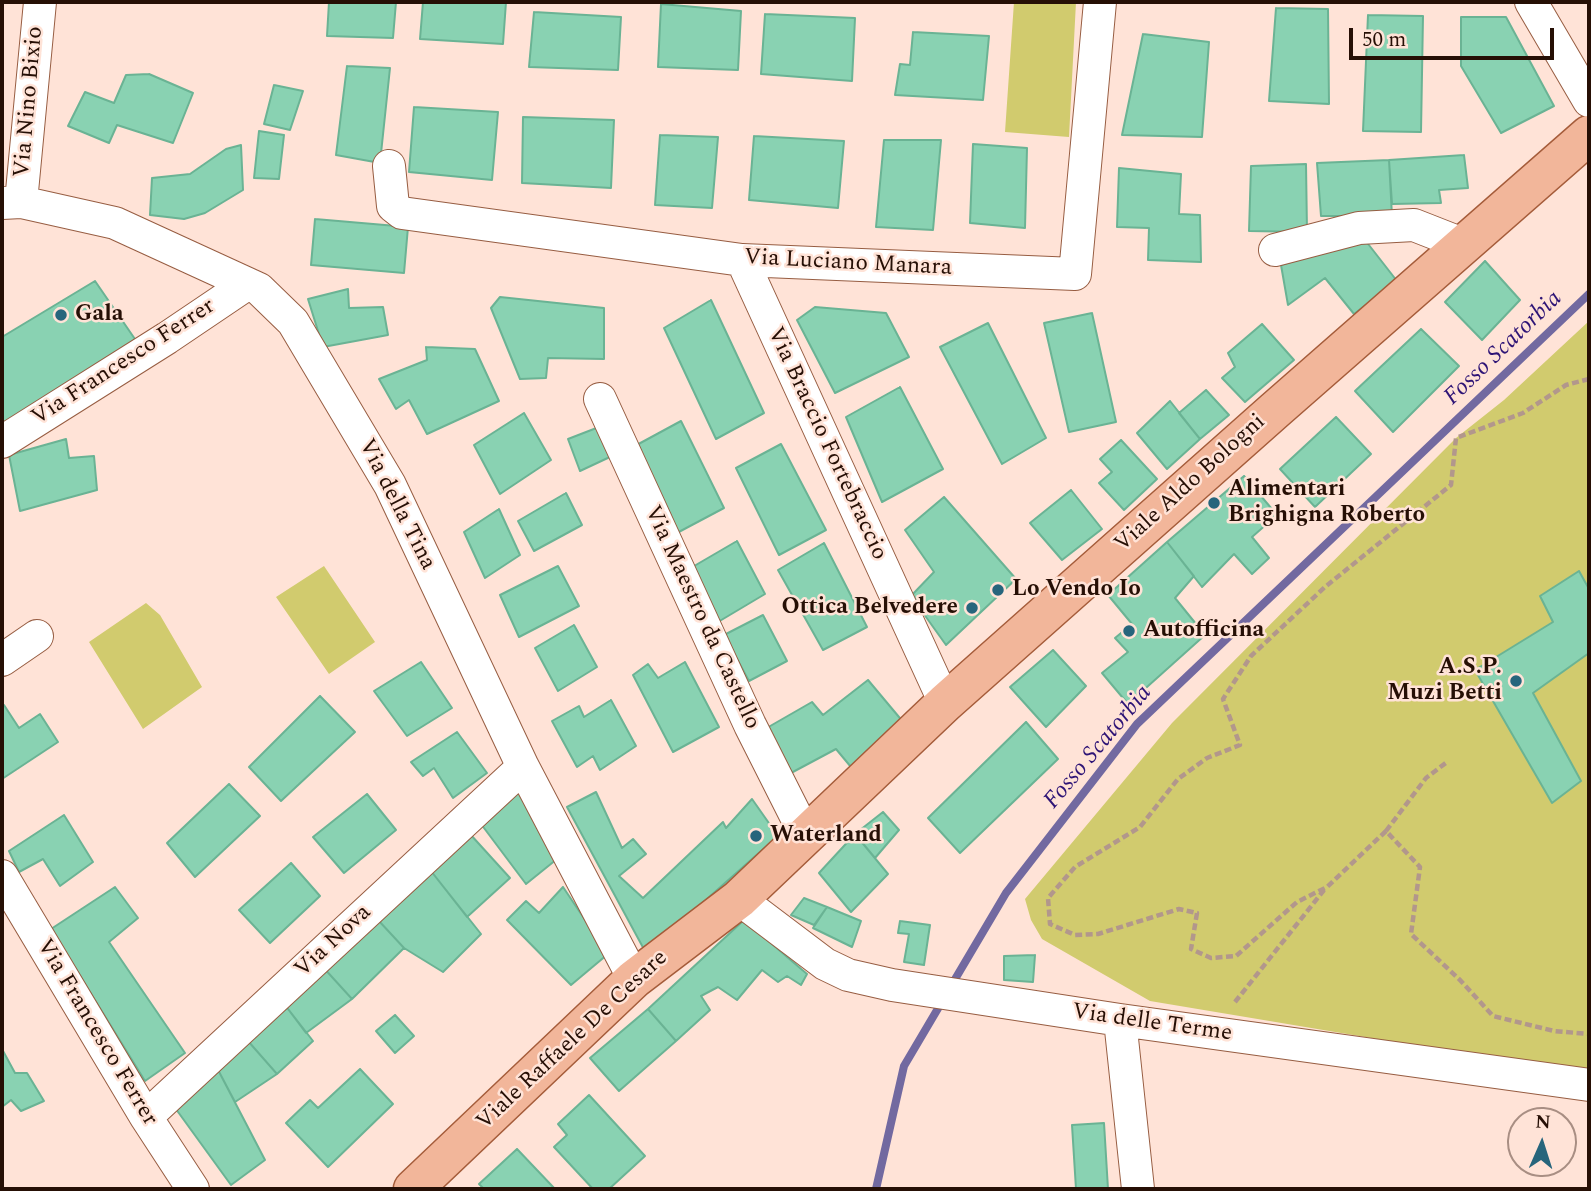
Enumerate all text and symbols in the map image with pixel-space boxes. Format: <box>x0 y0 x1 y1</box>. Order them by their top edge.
scale bar <box>1353 14 1558 58</box>
text: 50 m <box>1362 24 1406 56</box>
street label: Via Nino Bixio <box>10 25 50 179</box>
street label: Via Luciano Manara <box>743 245 953 283</box>
water label: Fosso Scatorbia <box>1439 286 1569 412</box>
street label: Via Francesco Ferrer <box>27 293 221 433</box>
place label: Gala <box>75 301 124 329</box>
marker: Gala <box>53 307 69 323</box>
street label: Via Braccio Fortebraccio <box>760 323 892 565</box>
street label: Viale Aldo Bologni <box>1110 409 1272 559</box>
street label: Via della Tina <box>351 435 441 575</box>
place label: Alimentari Brighigna Roberto <box>1228 476 1425 530</box>
marker: Alimentari Brighigna Roberto <box>1206 495 1222 511</box>
street label: Via Maestro da Castello <box>637 502 765 734</box>
place label: Lo Vendo Io <box>1012 576 1141 604</box>
marker: Lo Vendo Io <box>990 582 1006 598</box>
place label: Ottica Belvedere <box>781 594 958 622</box>
marker: Ottica Belvedere <box>964 600 980 616</box>
place label: Autofficina <box>1143 617 1264 645</box>
marker: Autofficina <box>1121 623 1137 639</box>
place label: A.S.P. Muzi Betti <box>1387 654 1502 708</box>
marker: A.S.P. Muzi Betti <box>1508 673 1524 689</box>
water label: Fosso Scatorbia <box>1039 680 1159 816</box>
place label: Waterland <box>770 822 882 850</box>
marker: Waterland <box>748 828 764 844</box>
street label: Via Nova <box>290 900 378 984</box>
street label: Via Francesco Ferrer <box>29 935 163 1131</box>
street label: Viale Raffaele De Cesare <box>472 945 674 1137</box>
street label: Via delle Terme <box>1070 999 1234 1049</box>
north arrow <box>1507 1107 1577 1177</box>
text: N <box>1535 1108 1552 1137</box>

